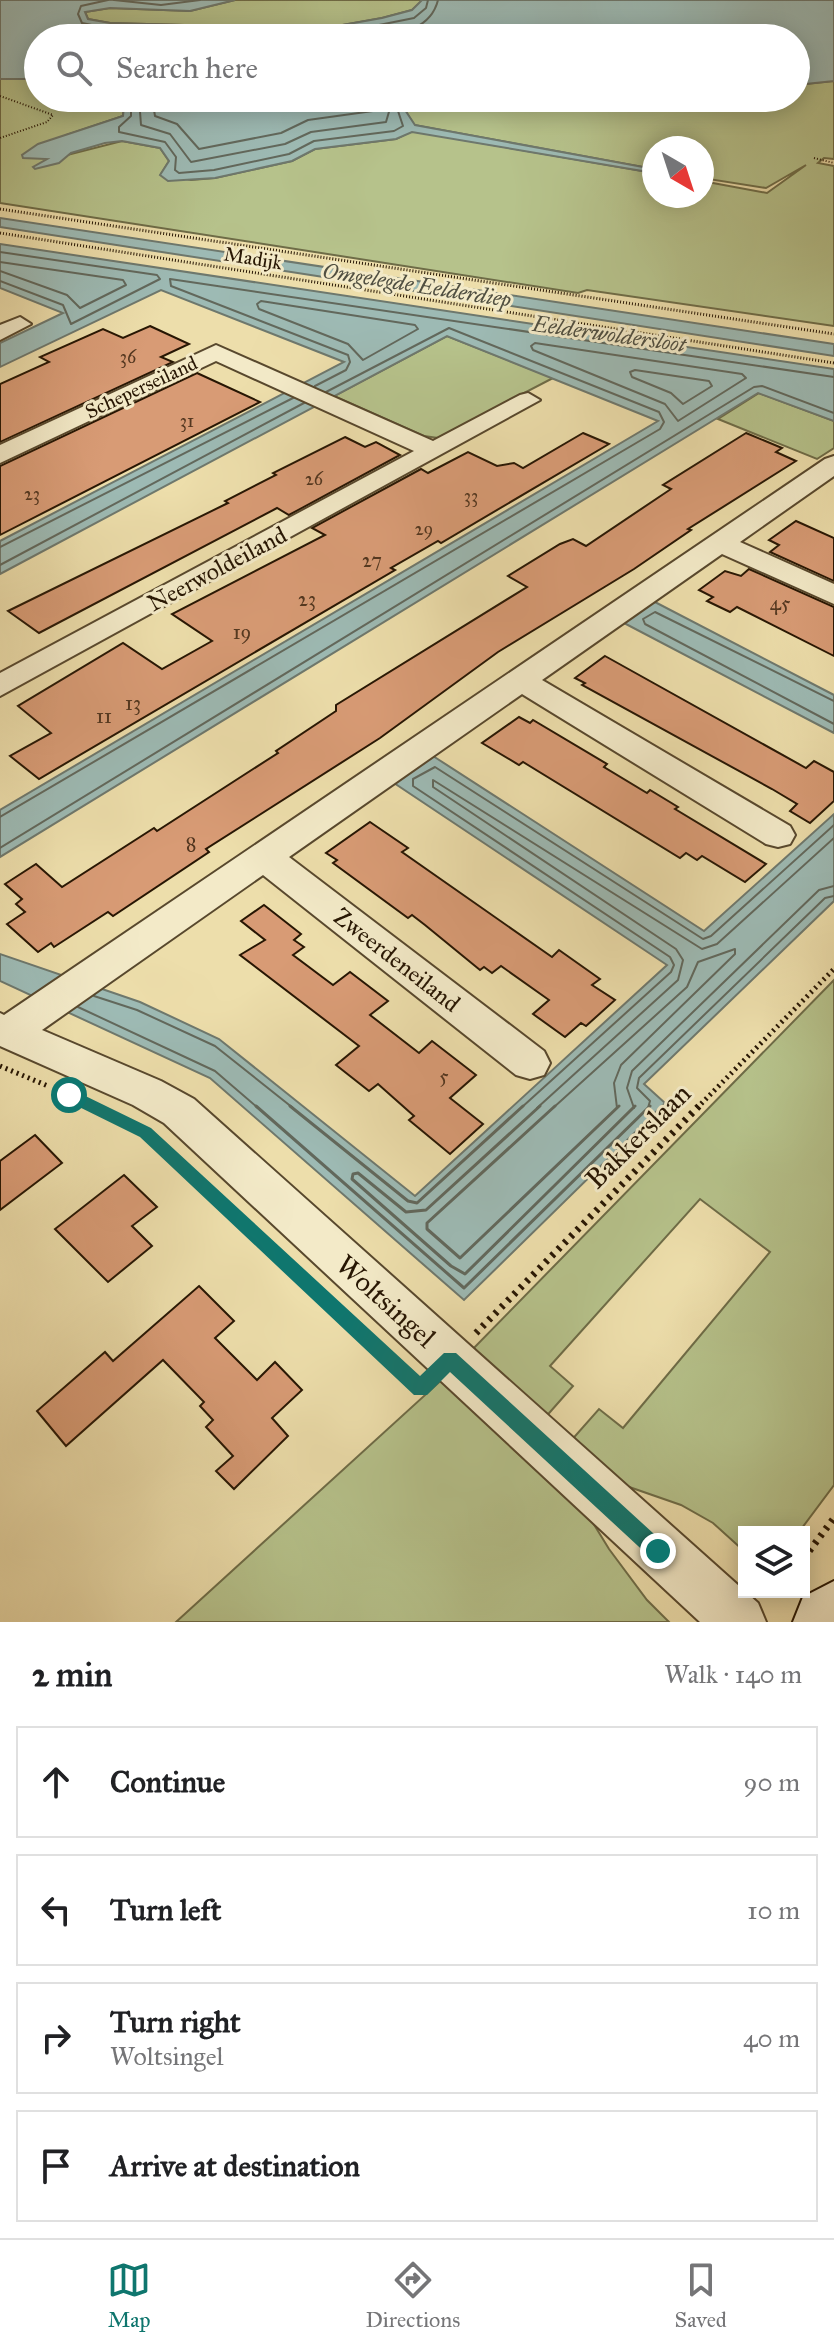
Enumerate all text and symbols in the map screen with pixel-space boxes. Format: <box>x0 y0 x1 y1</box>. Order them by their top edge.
search box <box>24 24 810 112</box>
icon: search <box>52 46 96 90</box>
text: Search here <box>116 50 258 86</box>
north arrow <box>642 136 714 208</box>
street label: Madijk <box>222 242 285 275</box>
water label: Omgelegde Eelderdiep <box>321 257 513 313</box>
water label: Eelderwoldersloot <box>530 310 689 358</box>
house number: 36 <box>120 346 137 368</box>
street label: Scheperseiland <box>81 351 201 423</box>
house number: 31 <box>180 410 194 432</box>
house number: 26 <box>305 468 324 490</box>
house number: 23 <box>24 483 40 505</box>
house number: 33 <box>464 485 478 507</box>
house number: 29 <box>415 518 433 540</box>
street label: Neerwoldeiland <box>142 520 292 618</box>
house number: 27 <box>362 548 382 572</box>
house number: 23 <box>298 587 316 611</box>
house number: 45 <box>770 591 790 615</box>
house number: 19 <box>233 620 251 644</box>
house number: 13 <box>125 691 141 715</box>
house number: 11 <box>96 704 112 728</box>
house number: 8 <box>186 832 196 856</box>
street label: Zweerdeneiland <box>328 901 466 1019</box>
house number: 5 <box>439 1064 449 1088</box>
street label: Bakkerslaan <box>578 1076 698 1196</box>
route start <box>51 1077 87 1113</box>
street label: Woltsingel <box>329 1247 443 1355</box>
map controls <box>738 1526 810 1598</box>
button: layers <box>738 1526 810 1598</box>
route end <box>640 1533 676 1569</box>
text: 2 min <box>32 1654 112 1695</box>
text: Walk · 140 m <box>664 1658 802 1690</box>
icon: ahead <box>34 1760 78 1804</box>
text: Continue <box>110 1764 225 1800</box>
text: 90 m <box>743 1766 800 1798</box>
icon: left <box>34 1888 78 1932</box>
text: Turn left <box>110 1892 221 1928</box>
text: 10 m <box>747 1894 800 1926</box>
text: Turn right <box>110 2004 241 2040</box>
icon: right <box>34 2016 78 2060</box>
text: 40 m <box>743 2022 800 2054</box>
text: Woltsingel <box>110 2040 224 2072</box>
icon: arrive <box>34 2144 78 2188</box>
text: Arrive at destination <box>110 2148 360 2184</box>
tab: Map <box>107 2258 151 2333</box>
tab: Directions <box>365 2258 460 2333</box>
tab: Saved <box>675 2258 727 2333</box>

